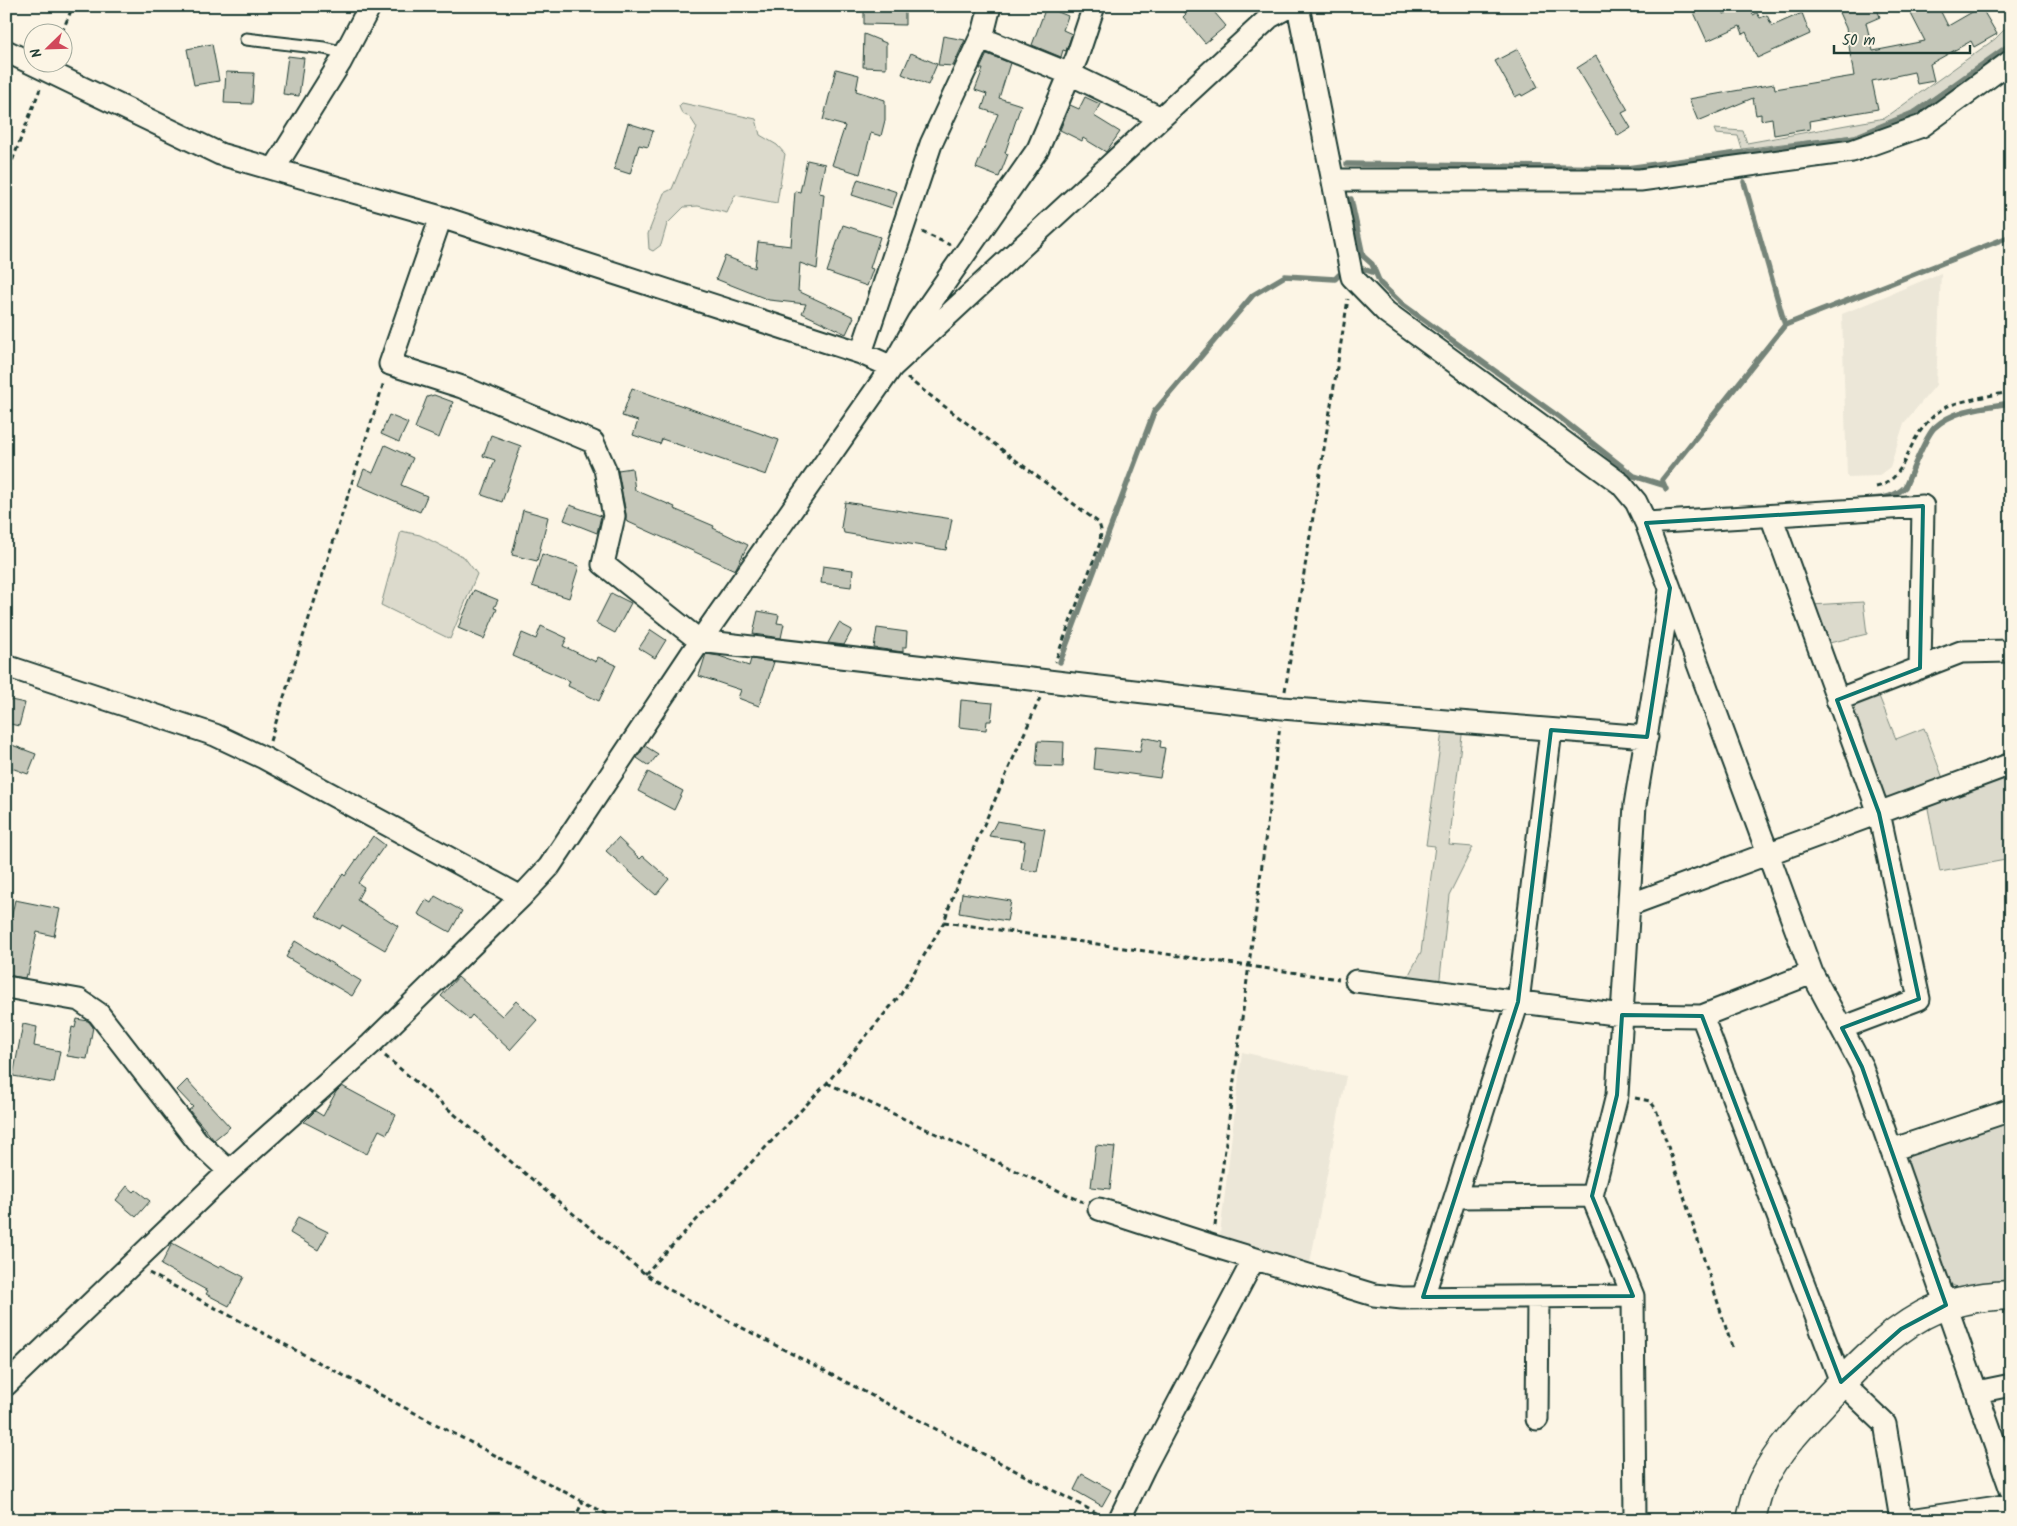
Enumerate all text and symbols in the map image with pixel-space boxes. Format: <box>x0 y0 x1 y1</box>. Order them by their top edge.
north arrow <box>22 22 72 72</box>
scale bar <box>1834 22 1971 54</box>
text: 50 m <box>1842 29 1876 53</box>
text: N <box>25 44 49 61</box>

